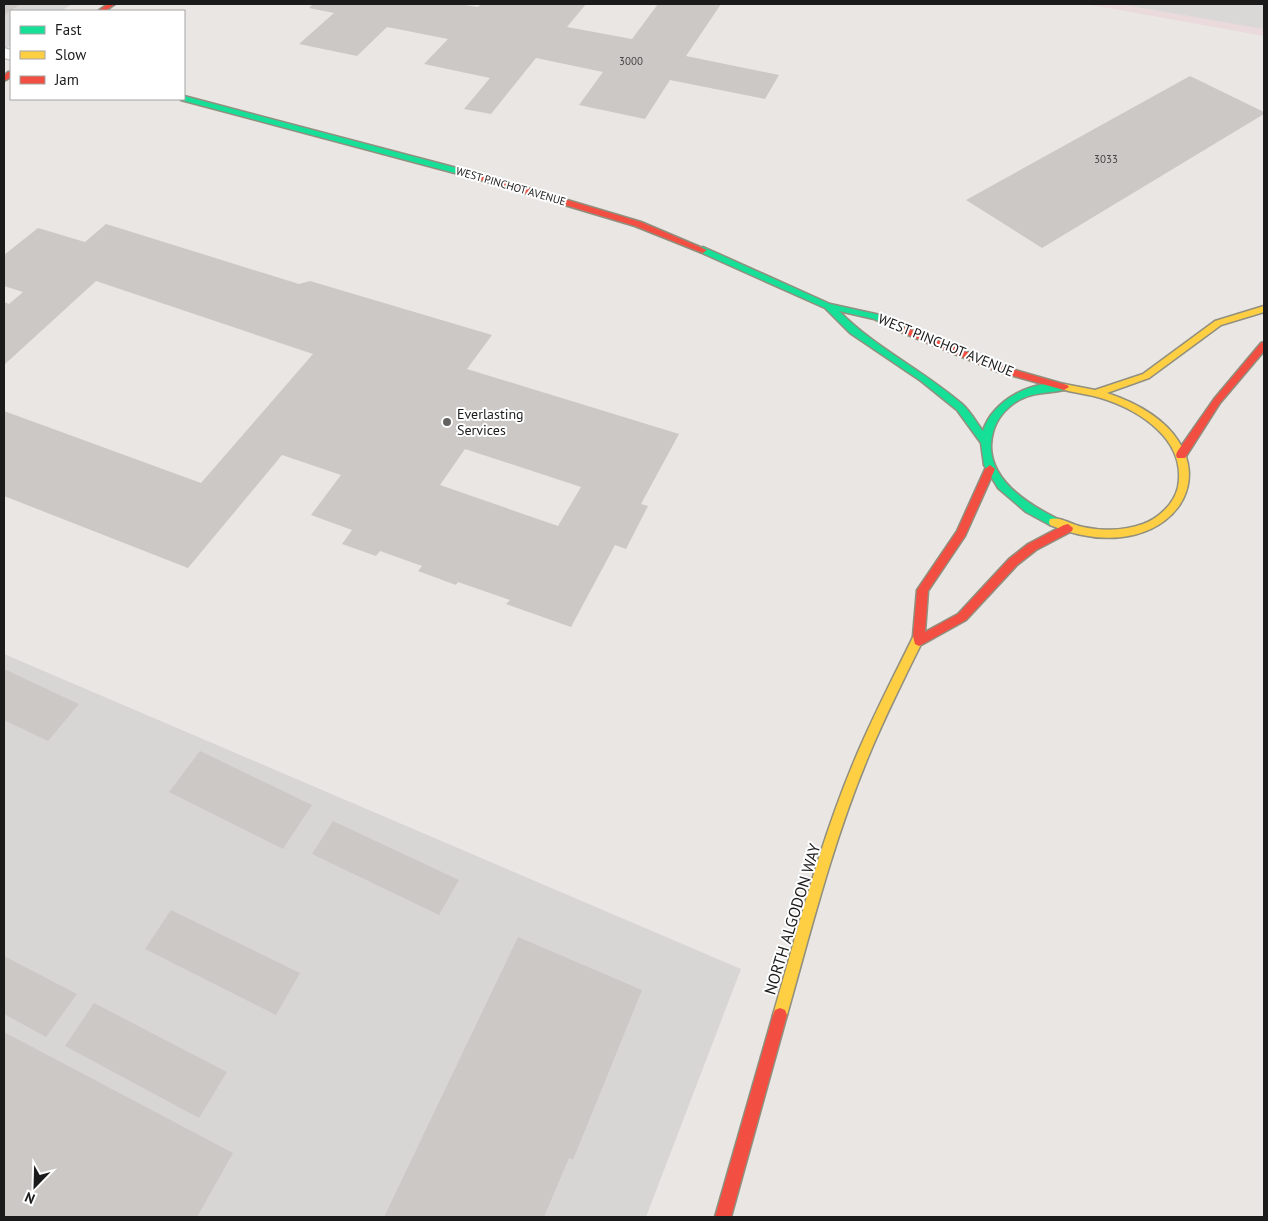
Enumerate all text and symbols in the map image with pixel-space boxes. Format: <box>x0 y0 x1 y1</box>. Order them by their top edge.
legend <box>10 10 185 100</box>
text: Fast <box>55 20 82 39</box>
text: Slow <box>55 45 86 64</box>
house number: 3000 <box>619 54 643 68</box>
text: Jam <box>54 70 79 89</box>
house number: 3033 <box>1094 152 1118 166</box>
street label: WEST PINCHOT AVENUE <box>454 164 568 208</box>
street label: WEST PINCHOT AVENUE <box>876 310 1016 380</box>
place label: Everlasting Services <box>457 405 524 439</box>
marker: Everlasting Services <box>441 416 453 428</box>
street label: NORTH ALGODON WAY <box>759 841 825 997</box>
north arrow <box>10 1161 60 1211</box>
text: N <box>22 1188 38 1208</box>

